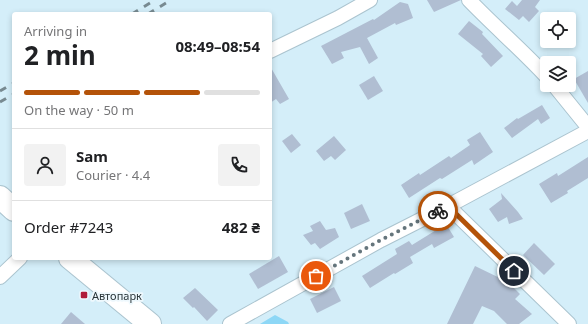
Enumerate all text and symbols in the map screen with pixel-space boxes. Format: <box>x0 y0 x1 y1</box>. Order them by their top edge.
map controls <box>540 12 576 92</box>
button: locate <box>540 12 576 48</box>
text: Arriving in <box>24 22 87 40</box>
text: 08:49–08:54 <box>175 36 260 56</box>
text: 2 min <box>24 37 96 73</box>
button: layers <box>540 56 576 92</box>
text: On the way · 50 m <box>24 101 134 119</box>
button: person <box>24 144 66 186</box>
button: phone <box>218 144 260 186</box>
text: Sam <box>76 146 108 166</box>
text: Courier · 4.4 <box>76 166 150 184</box>
courier <box>418 191 458 231</box>
icon: bike <box>427 200 449 222</box>
text: Order #7243 <box>24 217 113 237</box>
text: 482 ₴ <box>222 217 260 237</box>
pin <box>497 254 531 288</box>
pin <box>299 259 333 293</box>
icon: home <box>503 260 525 282</box>
icon: bag <box>305 265 327 287</box>
place label: Автопарк <box>92 288 142 303</box>
marker: Автопарк <box>79 290 89 300</box>

